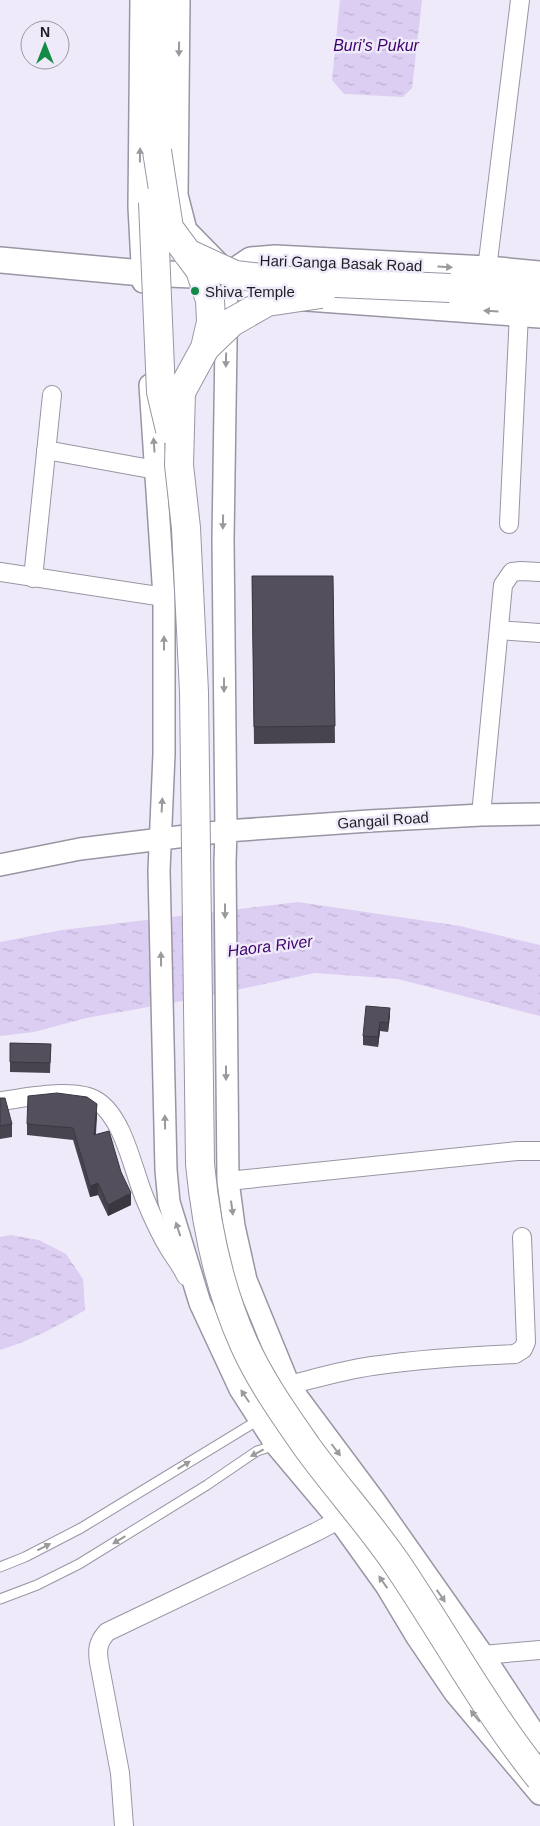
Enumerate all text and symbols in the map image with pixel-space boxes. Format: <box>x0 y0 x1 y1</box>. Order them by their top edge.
north arrow <box>20 20 70 70</box>
text: N <box>40 24 50 40</box>
water label: Buri's Pukur <box>333 37 420 54</box>
one-way arrow <box>175 41 183 57</box>
one-way arrow <box>136 146 144 162</box>
street label: Hari Ganga Basak Road <box>259 252 423 274</box>
one-way arrow <box>437 263 453 271</box>
place label: Shiva Temple <box>205 283 295 300</box>
marker: Shiva Temple <box>189 285 201 297</box>
one-way arrow <box>483 307 499 315</box>
one-way arrow <box>221 352 229 368</box>
one-way arrow <box>150 437 158 453</box>
one-way arrow <box>219 515 227 531</box>
one-way arrow <box>160 634 168 650</box>
one-way arrow <box>220 677 228 693</box>
one-way arrow <box>158 797 166 813</box>
street label: Gangail Road <box>337 808 429 832</box>
one-way arrow <box>221 903 229 919</box>
water label: Haora River <box>227 932 314 960</box>
one-way arrow <box>157 951 165 967</box>
one-way arrow <box>222 1065 230 1081</box>
one-way arrow <box>160 1114 168 1130</box>
one-way arrow <box>228 1200 236 1216</box>
one-way arrow <box>174 1222 181 1237</box>
one-way arrow <box>240 1389 250 1403</box>
one-way arrow <box>331 1443 342 1456</box>
one-way arrow <box>249 1449 264 1457</box>
one-way arrow <box>178 1460 191 1469</box>
one-way arrow <box>113 1535 126 1544</box>
one-way arrow <box>37 1543 52 1551</box>
one-way arrow <box>378 1575 388 1589</box>
one-way arrow <box>436 1589 446 1603</box>
one-way arrow <box>470 1710 481 1722</box>

